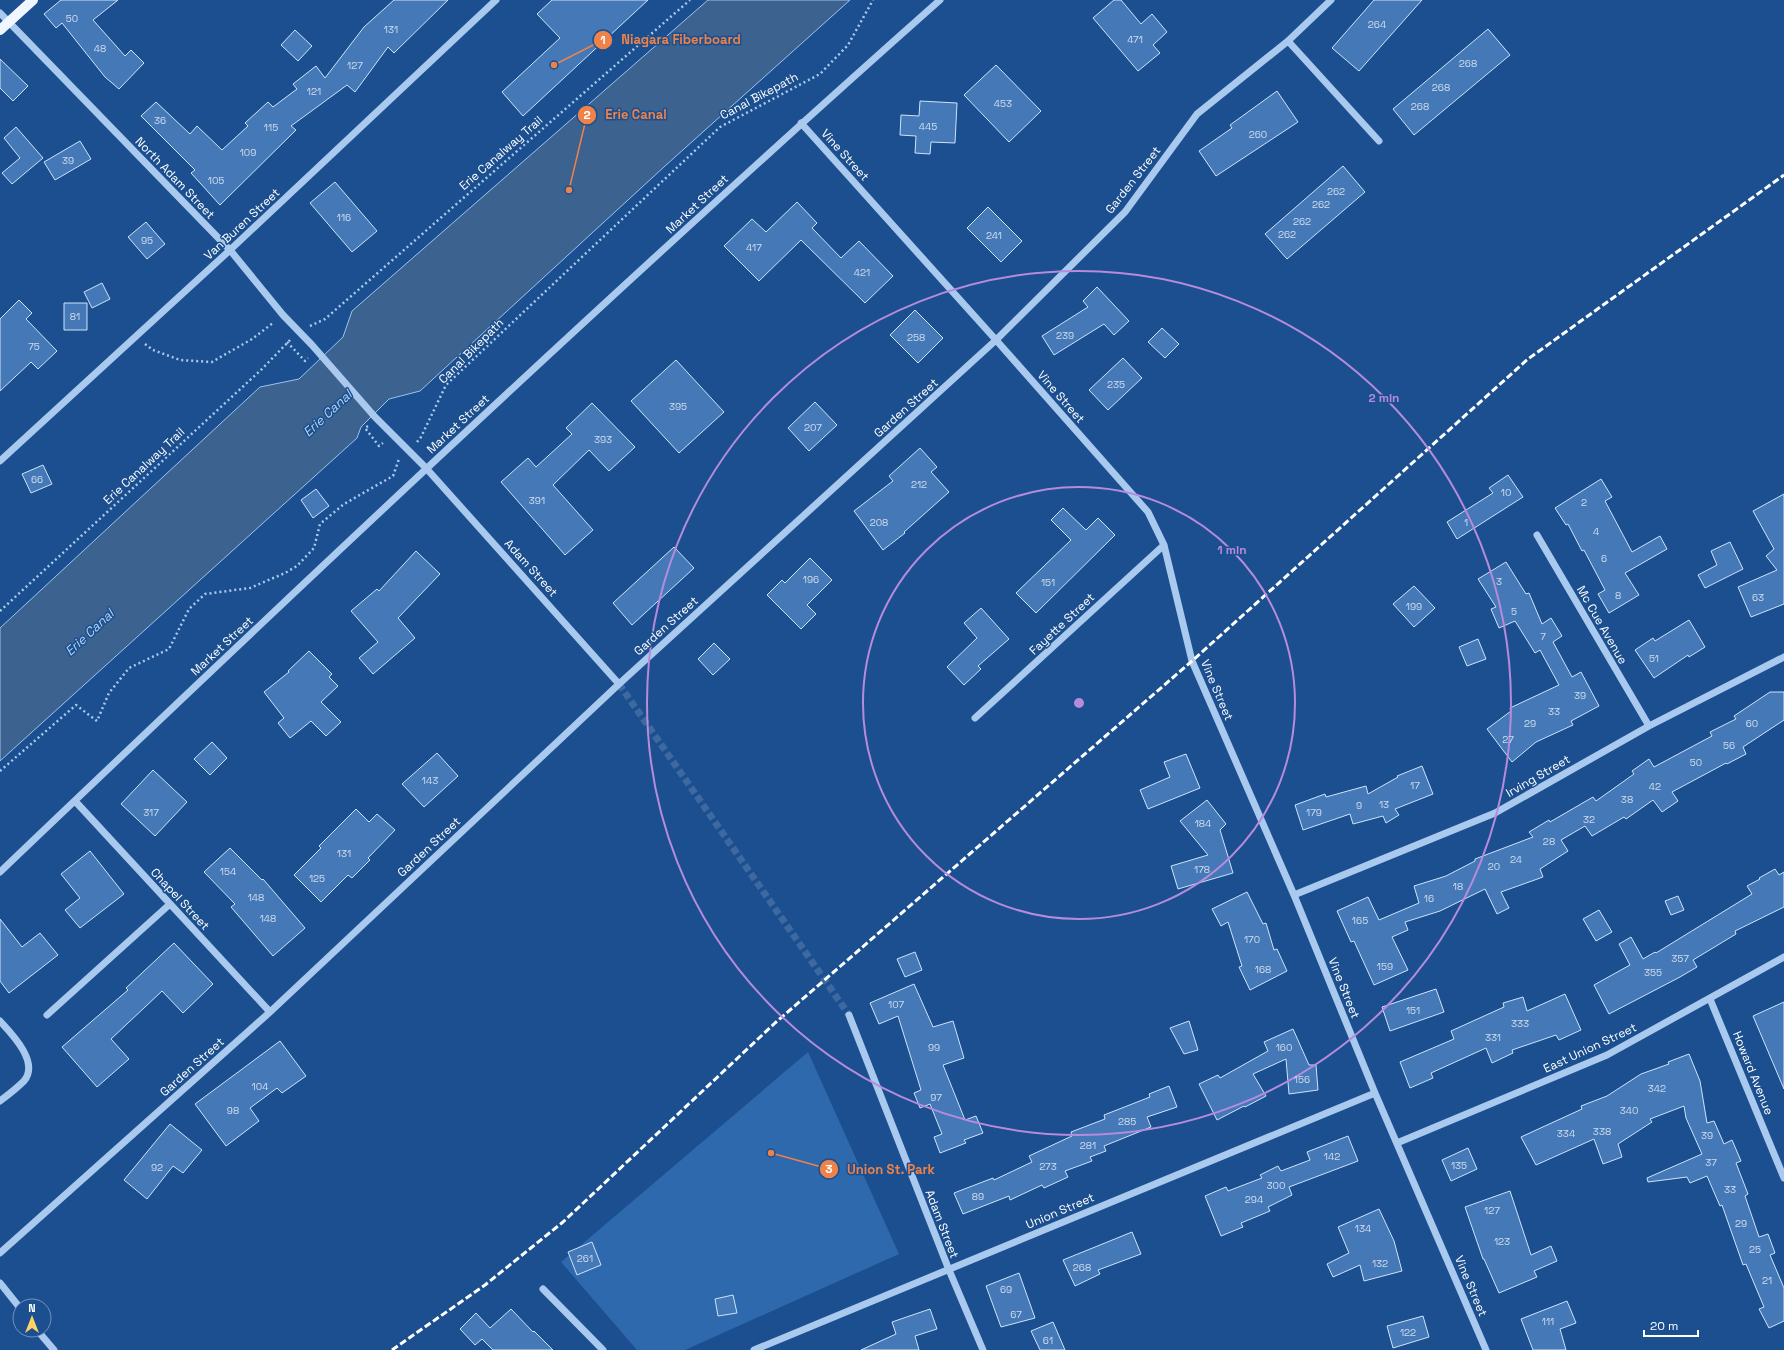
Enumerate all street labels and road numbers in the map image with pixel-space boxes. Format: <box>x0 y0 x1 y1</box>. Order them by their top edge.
street label: Canal Bikepath <box>717 69 801 123</box>
street label: Erie Canalway Trail <box>456 112 546 194</box>
street label: Vine Street <box>817 126 873 184</box>
street label: North Adam Street <box>132 134 218 222</box>
street label: Garden Street <box>1102 143 1164 217</box>
street label: Market Street <box>662 171 732 237</box>
street label: Van Buren Street <box>201 185 283 263</box>
street label: Canal Bikepath <box>435 315 507 387</box>
street label: Vine Street <box>1034 367 1088 427</box>
street label: Garden Street <box>871 375 941 441</box>
street label: Market Street <box>423 391 493 457</box>
street label: Erie Canalway Trail <box>100 424 188 508</box>
street label: Adam Street <box>501 536 561 600</box>
street label: Mc Cue Avenue <box>1573 583 1631 667</box>
street label: Fayette Street <box>1026 590 1098 658</box>
street label: Garden Street <box>631 593 701 659</box>
street label: Market Street <box>187 613 257 679</box>
street label: Vine Street <box>1197 657 1237 723</box>
street label: Irving Street <box>1503 751 1573 801</box>
street label: Garden Street <box>394 814 464 880</box>
street label: Chapel Street <box>147 864 213 934</box>
street label: Vine Street <box>1324 955 1364 1021</box>
street label: East Union Street <box>1541 1019 1639 1077</box>
street label: Howard Avenue <box>1729 1029 1777 1117</box>
street label: Garden Street <box>157 1034 227 1100</box>
street label: Adam Street <box>922 1187 962 1261</box>
street label: Union Street <box>1023 1189 1097 1233</box>
street label: Vine Street <box>1451 1253 1491 1319</box>

